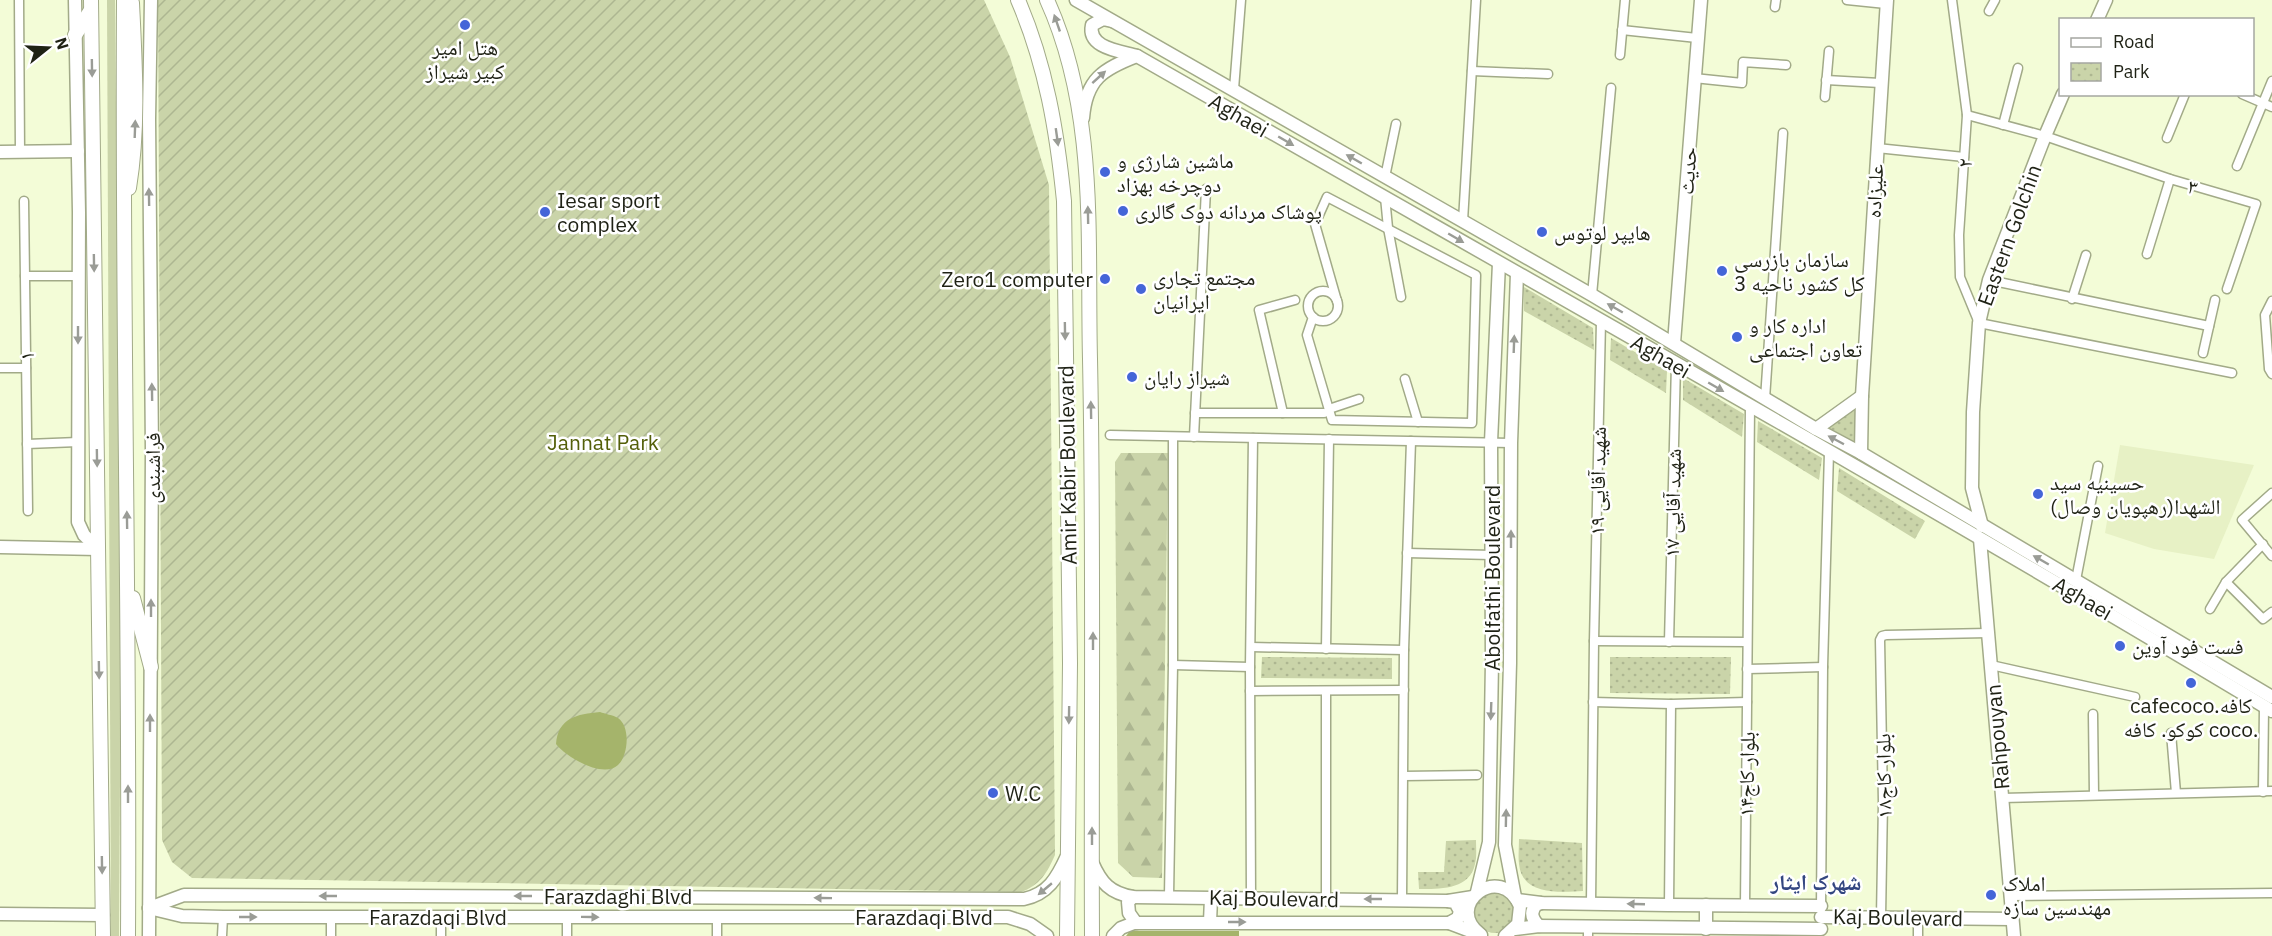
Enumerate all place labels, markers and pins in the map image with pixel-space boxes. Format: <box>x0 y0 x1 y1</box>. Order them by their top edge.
marker: هتل امیر کبیر شیراز <box>458 18 472 32</box>
place label: هتل امیر کبیر شیراز <box>425 33 505 85</box>
place label: ماشین شارژی و دوچرخه بهزاد <box>1117 146 1234 198</box>
marker: ماشین شارژی و دوچرخه بهزاد <box>1098 165 1112 179</box>
place label: Iesar sport complex <box>557 186 660 238</box>
place label: پوشاک مردانه دوک گالری <box>1135 197 1322 225</box>
marker: پوشاک مردانه دوک گالری <box>1116 204 1130 218</box>
marker: Iesar sport complex <box>538 205 552 219</box>
place label: هایپر لوتوس <box>1554 218 1651 246</box>
marker: هایپر لوتوس <box>1535 225 1549 239</box>
place label: سازمان بازرسی کل کشور ناحیه 3 <box>1734 245 1865 297</box>
place label: مجتمع تجاری ایرانیان <box>1153 263 1255 315</box>
marker: سازمان بازرسی کل کشور ناحیه 3 <box>1715 264 1729 278</box>
place label: Zero1 computer <box>941 265 1093 293</box>
marker: Zero1 computer <box>1098 272 1112 286</box>
marker: مجتمع تجاری ایرانیان <box>1134 282 1148 296</box>
place label: اداره کار و تعاون اجتماعی <box>1749 311 1862 363</box>
marker: اداره کار و تعاون اجتماعی <box>1730 330 1744 344</box>
place label: شیراز رایان <box>1144 363 1230 391</box>
marker: شیراز رایان <box>1125 370 1139 384</box>
place label: حسینیه سید الشهدا(رهپویان وصال) <box>2050 468 2220 520</box>
marker: حسینیه سید الشهدا(رهپویان وصال) <box>2031 487 2045 501</box>
place label: فست فود آوین <box>2132 632 2243 660</box>
marker: فست فود آوین <box>2113 639 2127 653</box>
marker: cafecoco.کافه کوکو. کافه coco. <box>2184 676 2198 690</box>
place label: cafecoco.کافه کوکو. کافه coco. <box>2124 691 2258 743</box>
place label: W.C <box>1005 779 1041 807</box>
marker: W.C <box>986 786 1000 800</box>
place label: املاک مهندسین سازه <box>2003 869 2111 921</box>
marker: املاک مهندسین سازه <box>1984 888 1998 902</box>

